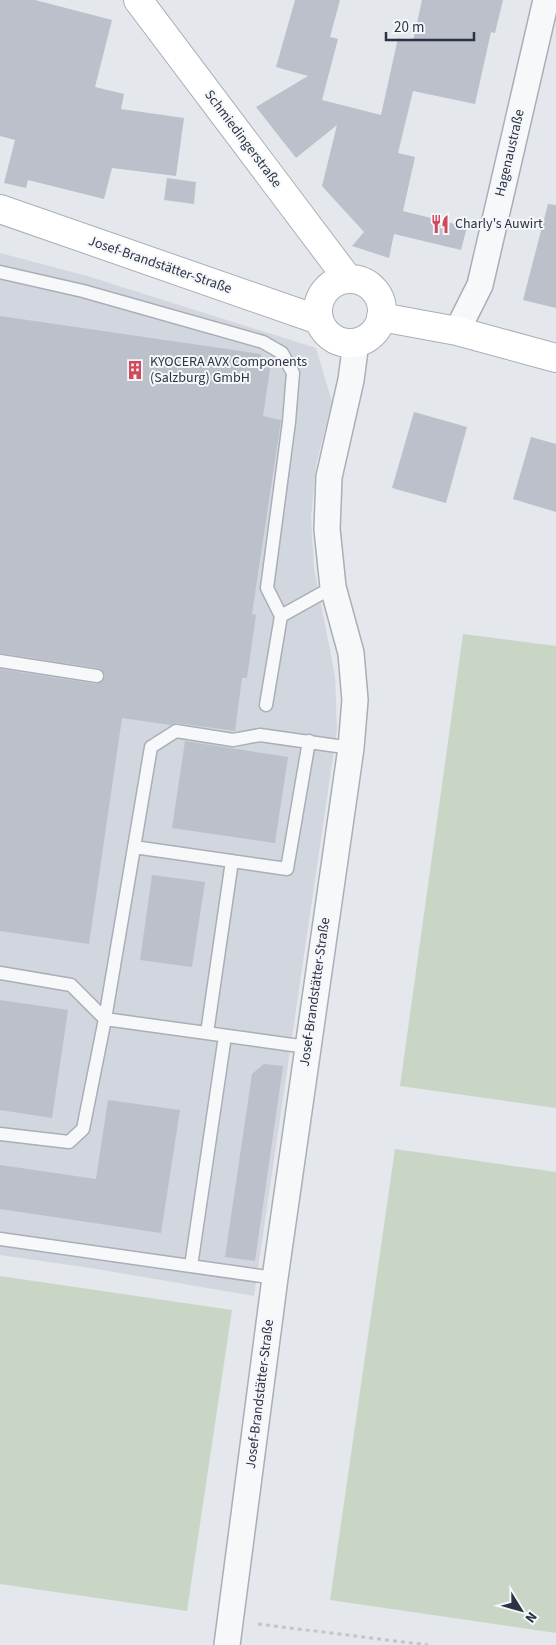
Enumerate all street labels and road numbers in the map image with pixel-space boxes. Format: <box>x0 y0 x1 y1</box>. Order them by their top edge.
street label: Schmiedingerstraße <box>200 86 286 192</box>
street label: Hagenaustraße <box>490 107 530 199</box>
street label: Josef-Brandstätter-Straße <box>86 231 234 299</box>
street label: Josef-Brandstätter-Straße <box>295 916 335 1068</box>
street label: Josef-Brandstätter-Straße <box>241 1318 279 1470</box>

